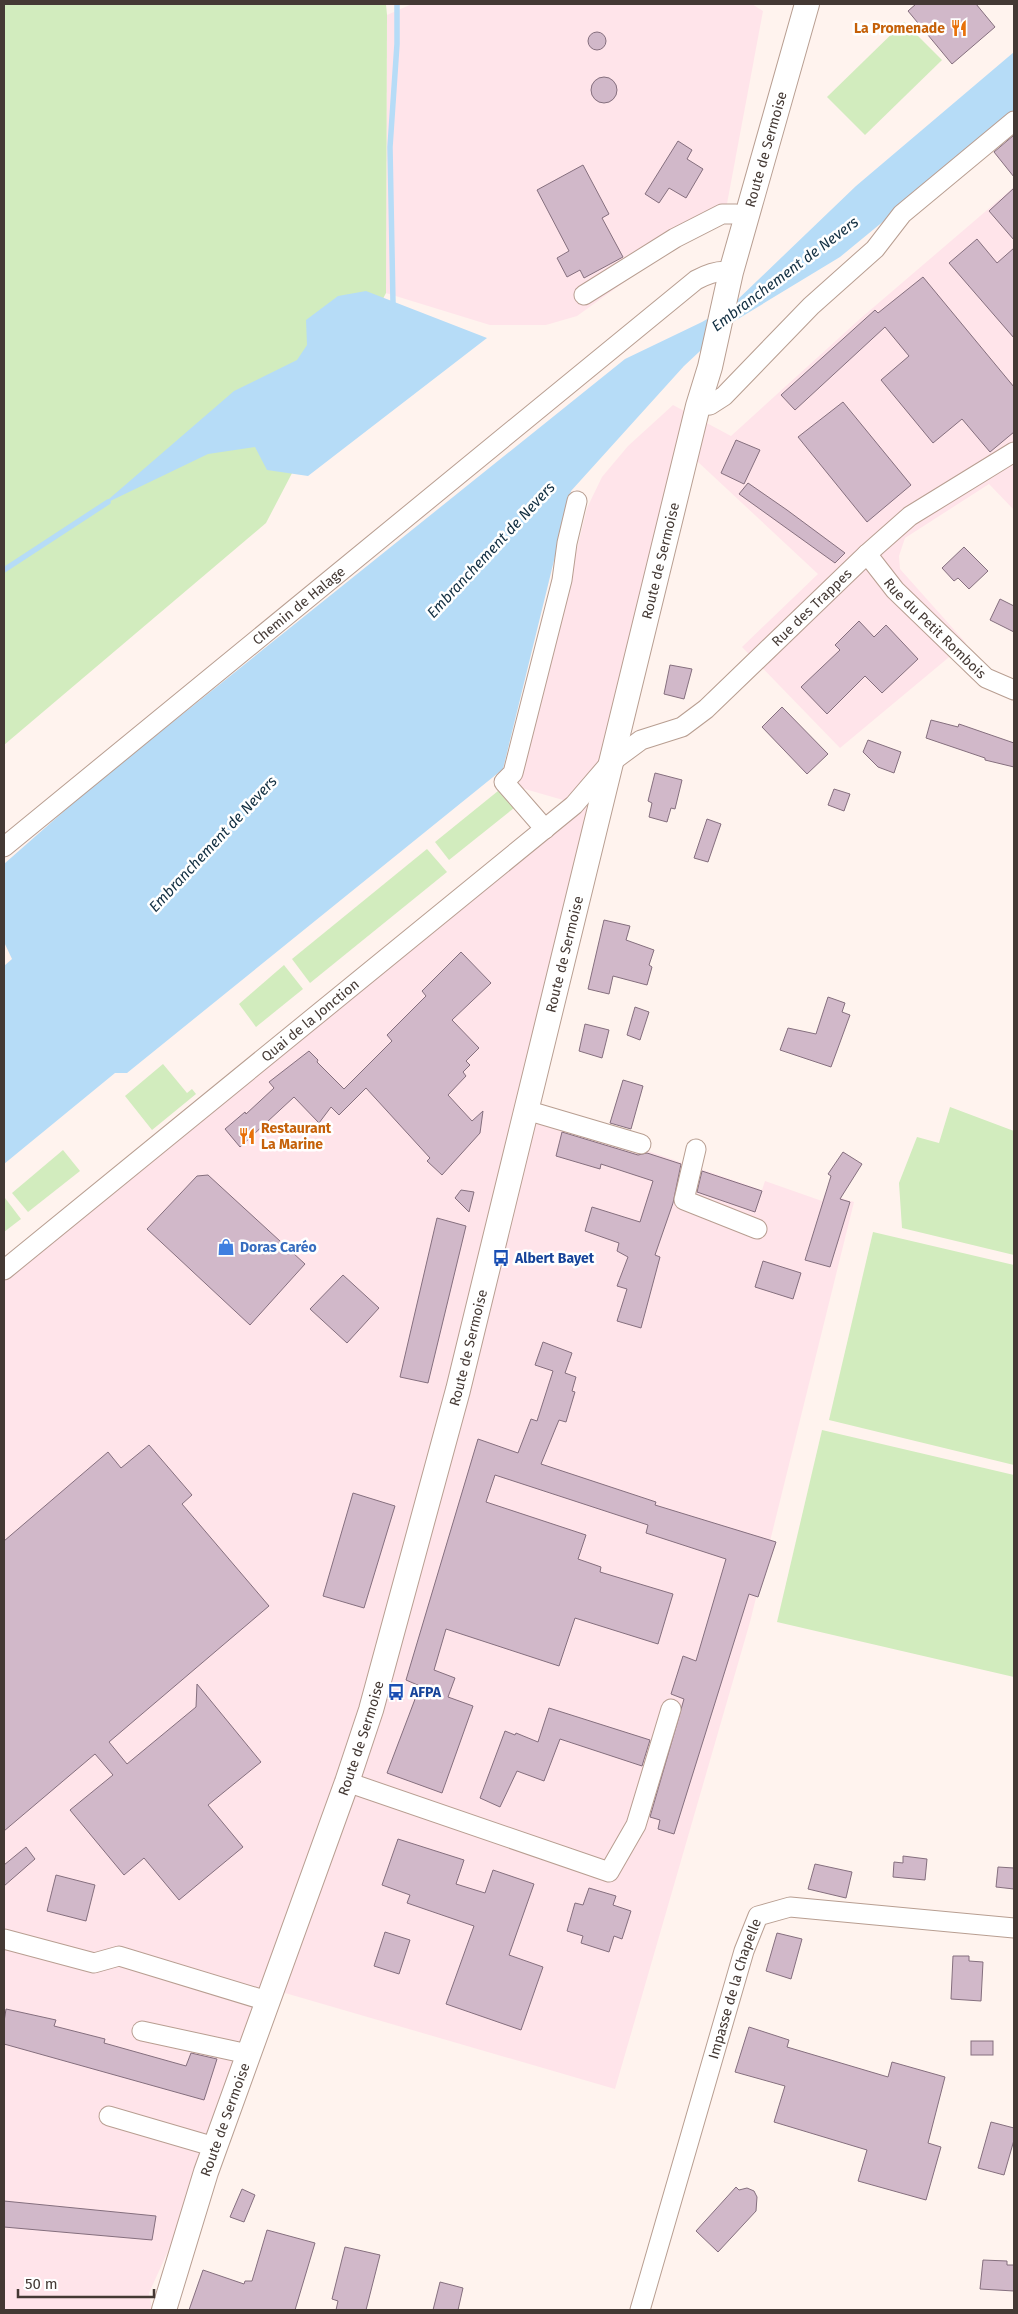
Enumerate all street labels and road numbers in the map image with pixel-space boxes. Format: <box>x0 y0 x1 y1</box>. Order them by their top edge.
street label: Route de Sermoise <box>742 90 791 209</box>
street label: Route de Sermoise <box>638 501 683 621</box>
street label: Chemin de Halage <box>249 563 349 649</box>
street label: Rue des Trappes <box>768 565 856 650</box>
street label: Rue du Petit Rombois <box>880 575 990 683</box>
street label: Route de Sermoise <box>542 894 587 1014</box>
street label: Quai de la Jonction <box>258 976 363 1066</box>
street label: Route de Sermoise <box>446 1288 491 1408</box>
street label: Route de Sermoise <box>335 1679 388 1798</box>
street label: Impasse de la Chapelle <box>705 1916 765 2061</box>
street label: Route de Sermoise <box>197 2061 254 2179</box>

